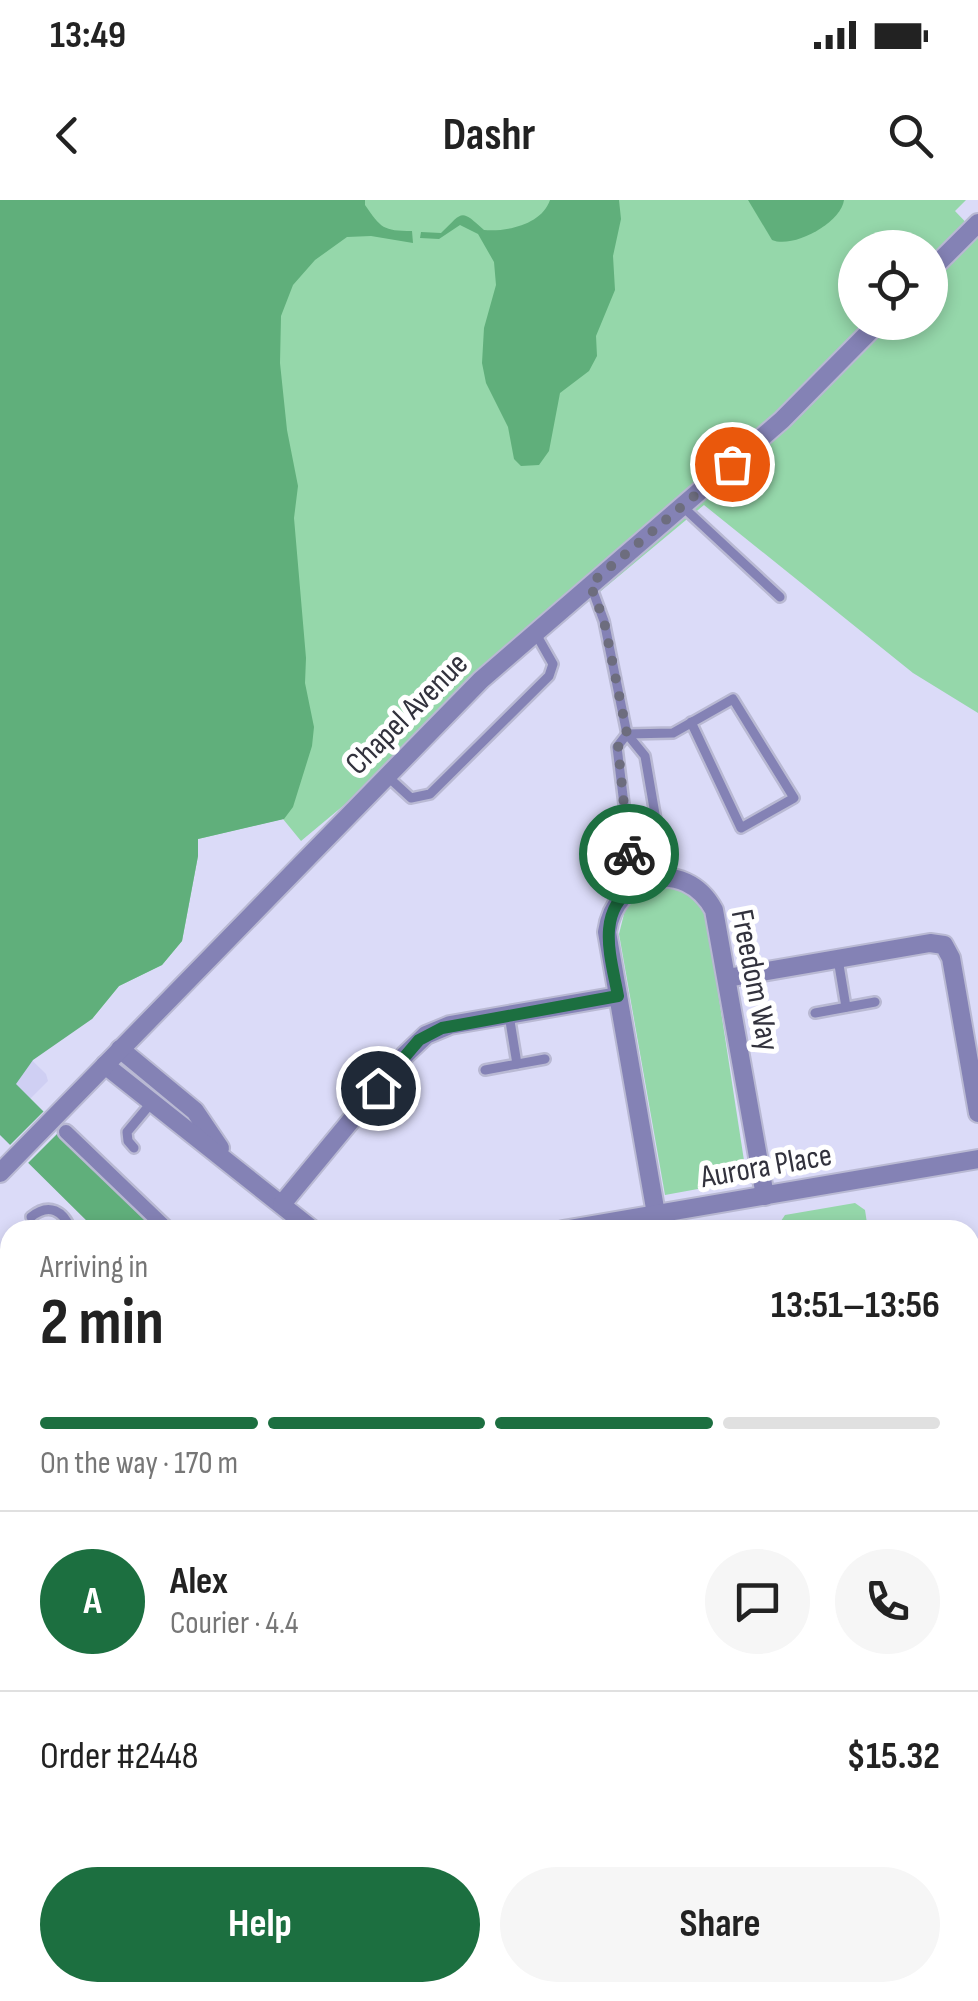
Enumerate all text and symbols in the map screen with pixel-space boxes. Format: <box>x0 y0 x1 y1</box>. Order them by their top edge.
text: 13:49 <box>50 13 126 58</box>
icon: back <box>40 108 95 163</box>
text: Dashr <box>443 108 535 163</box>
icon: search <box>883 108 938 163</box>
map controls <box>838 230 948 340</box>
button: locate <box>838 230 948 340</box>
pin <box>690 422 775 507</box>
icon: bag <box>705 437 760 492</box>
street label: Chapel Avenue <box>338 645 476 783</box>
courier <box>579 804 679 904</box>
icon: bike <box>602 827 657 882</box>
street label: Freedom Way <box>722 906 787 1054</box>
pin <box>336 1046 421 1131</box>
icon: home <box>351 1061 406 1116</box>
street label: Aurora Place <box>697 1136 835 1197</box>
text: Arriving in <box>40 1248 148 1287</box>
text: 13:51–13:56 <box>771 1283 940 1328</box>
text: 2 min <box>40 1285 164 1363</box>
text: On the way · 170 m <box>40 1444 238 1483</box>
button: chat <box>705 1549 810 1654</box>
button: phone <box>835 1549 940 1654</box>
text: Alex <box>170 1559 228 1604</box>
text: A <box>83 1579 102 1624</box>
text: Courier · 4.4 <box>170 1604 298 1643</box>
text: Order #2448 <box>40 1734 199 1779</box>
text: $15.32 <box>847 1734 940 1779</box>
button: Help <box>40 1867 480 1982</box>
button: Share <box>500 1867 940 1982</box>

